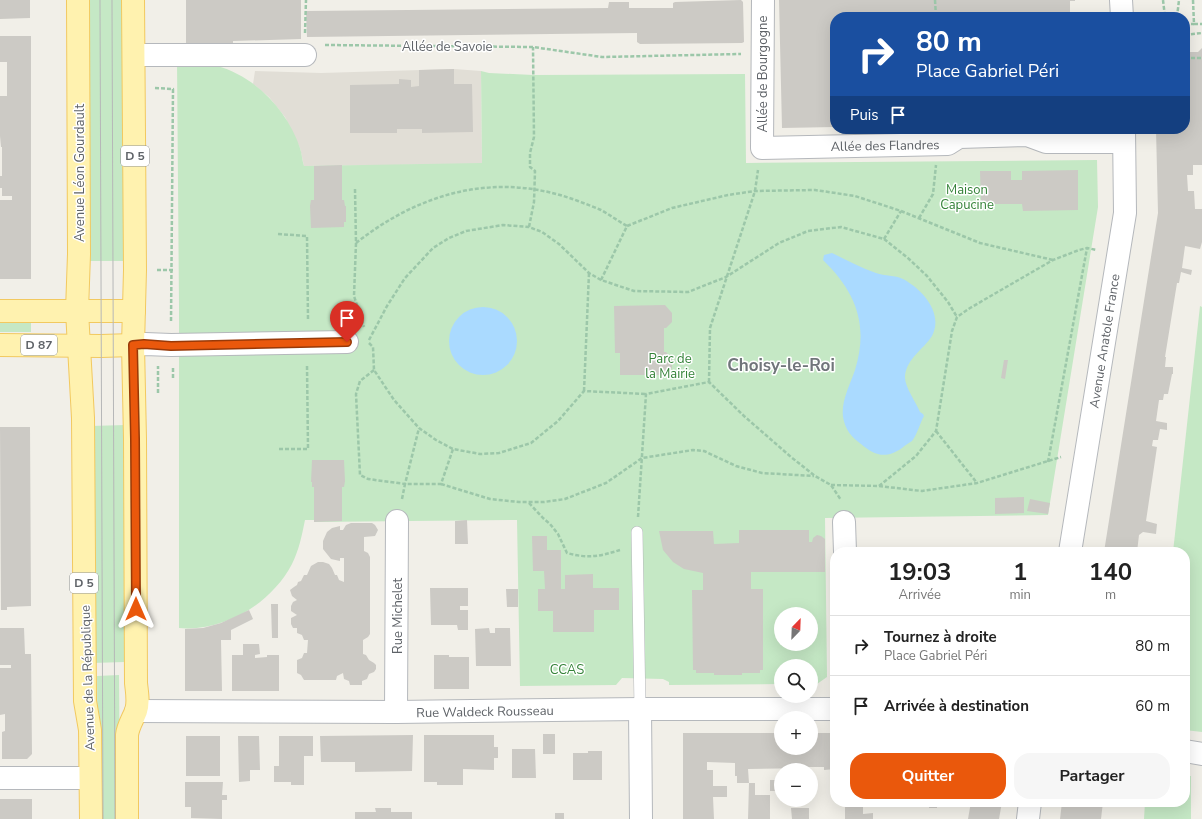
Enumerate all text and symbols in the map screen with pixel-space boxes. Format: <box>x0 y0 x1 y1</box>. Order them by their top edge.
street label: Allée de Bourgogne <box>754 16 772 132</box>
text: 80 m <box>916 23 982 61</box>
icon: right <box>850 28 902 80</box>
street label: Allée de Savoie <box>402 38 492 56</box>
text: Place Gabriel Péri <box>916 59 1059 83</box>
street label: Avenue Léon Gourdault <box>71 104 89 242</box>
icon: arrive <box>887 104 909 126</box>
text: Puis <box>850 105 879 125</box>
street label: Allée des Flandres <box>830 136 940 156</box>
road number: D 5 <box>121 146 149 166</box>
park label: Maison Capucine <box>940 181 994 214</box>
street label: Avenue Anatole France <box>1085 273 1125 410</box>
pin <box>330 301 364 342</box>
icon: arrive <box>336 307 358 329</box>
road number: D 87 <box>21 335 57 355</box>
park label: Parc de la Mairie <box>645 350 695 383</box>
district label: Choisy-le-Roi <box>727 354 835 377</box>
text: 19:03 <box>888 556 951 588</box>
text: 1 <box>1013 556 1027 588</box>
text: 140 <box>1089 556 1132 588</box>
road number: D 5 <box>70 573 98 593</box>
street label: Rue Michelet <box>389 578 407 654</box>
text: Arrivée <box>899 586 941 604</box>
text: min <box>1009 586 1031 604</box>
text: m <box>1105 586 1116 604</box>
position arrow <box>115 588 157 630</box>
street label: Avenue de la République <box>76 605 100 751</box>
north arrow <box>774 607 818 651</box>
map controls <box>774 607 818 807</box>
text: Tournez à droite <box>884 627 997 647</box>
icon: right <box>850 635 872 657</box>
text: 80 m <box>1135 636 1170 656</box>
text: Place Gabriel Péri <box>884 647 987 665</box>
button: search <box>774 659 818 703</box>
park label: CCAS <box>550 661 584 679</box>
icon: arrive <box>850 695 872 717</box>
text: Arrivée à destination <box>884 696 1029 716</box>
text: 60 m <box>1135 696 1170 716</box>
street label: Rue Waldeck Rousseau <box>416 702 554 722</box>
button: + <box>774 711 818 755</box>
button: Quitter <box>850 753 1006 799</box>
button: Partager <box>1014 753 1170 799</box>
button: − <box>774 763 818 807</box>

